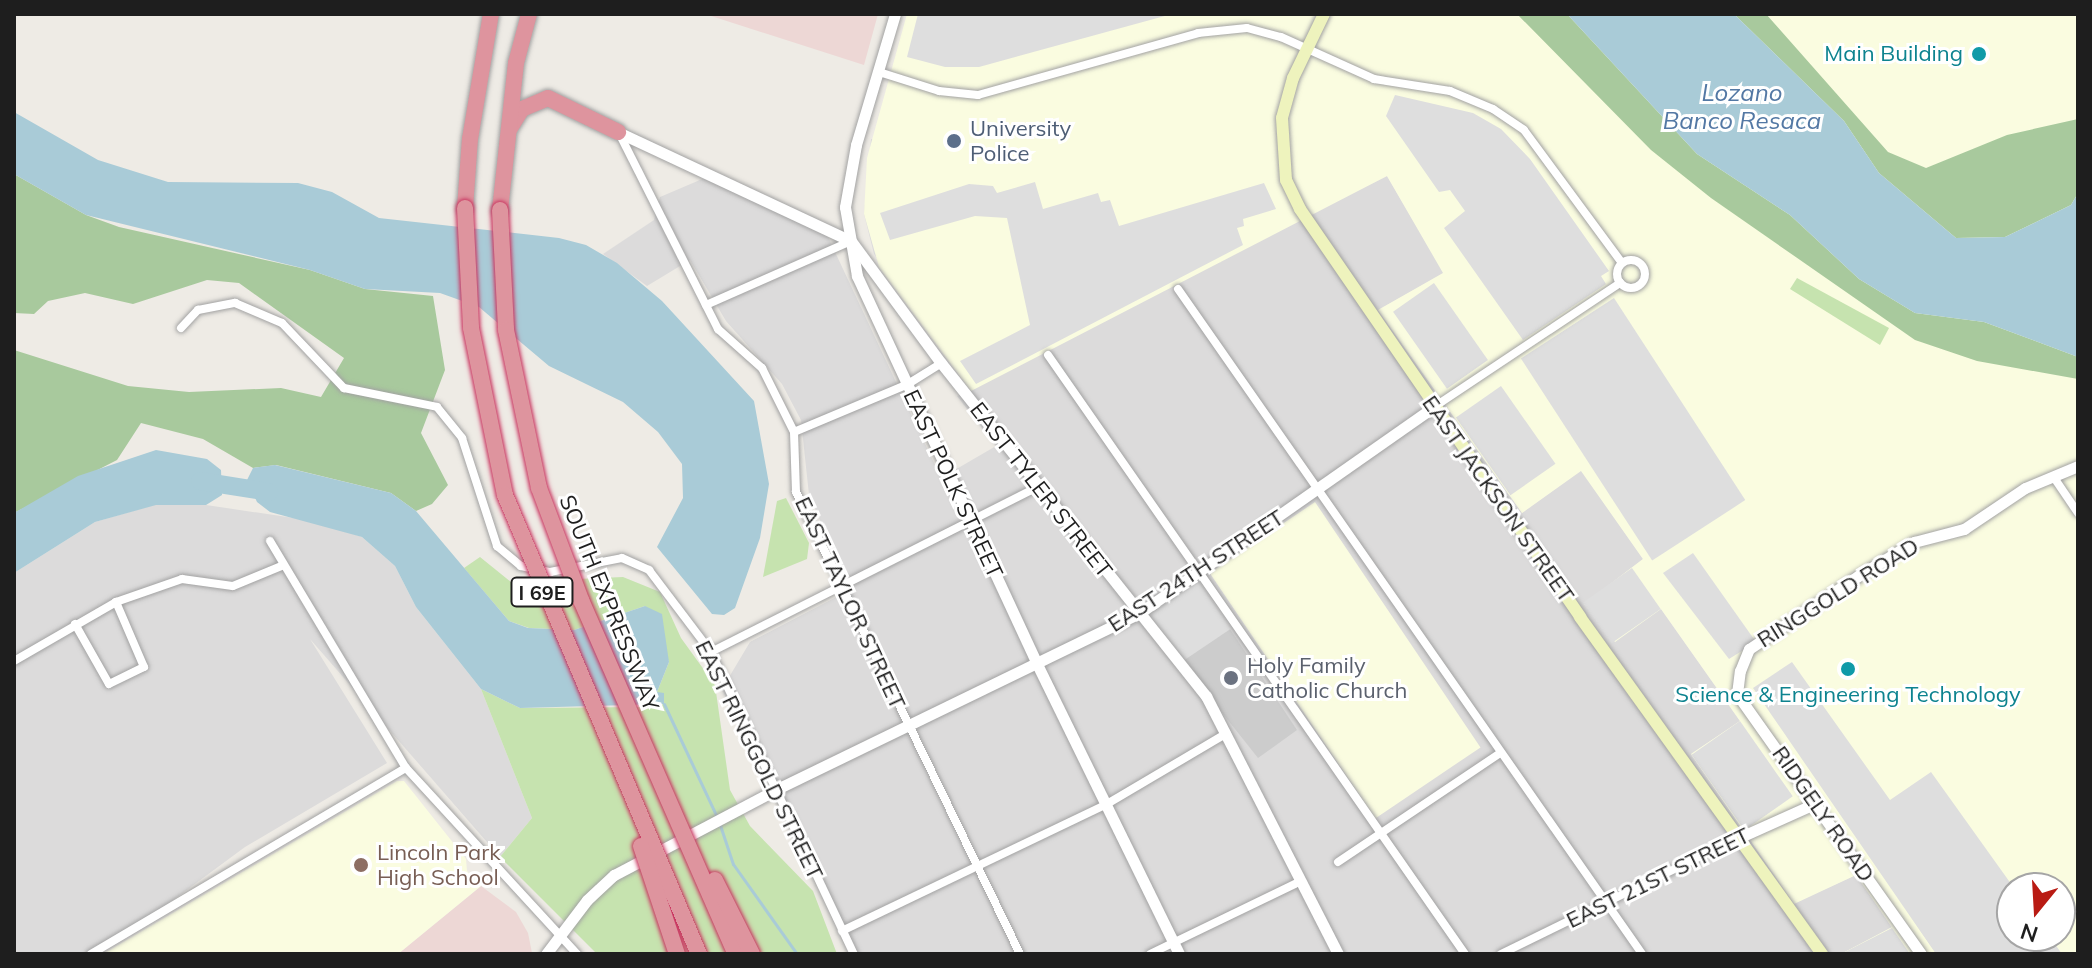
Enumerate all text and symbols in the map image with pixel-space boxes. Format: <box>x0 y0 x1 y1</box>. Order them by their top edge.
place label: Main Building <box>1824 41 1963 67</box>
marker: Main Building <box>1970 45 1988 63</box>
water label: Lozano Banco Resaca <box>1663 79 1821 135</box>
place label: University Police <box>970 115 1071 166</box>
marker: University Police <box>945 132 963 150</box>
street label: EAST POLK STREET <box>898 386 1008 582</box>
street label: EAST JACKSON STREET <box>1417 391 1579 607</box>
street label: EAST TYLER STREET <box>964 397 1118 583</box>
street label: SOUTH EXPRESSWAY <box>554 491 664 715</box>
street label: EAST TAYLOR STREET <box>789 493 911 713</box>
street label: EAST 24TH STREET <box>1103 504 1289 638</box>
street label: RINGGOLD ROAD <box>1753 533 1923 653</box>
road number: I 69E <box>510 576 574 608</box>
street label: EAST RINGGOLD STREET <box>690 636 828 884</box>
place label: Holy Family Catholic Church <box>1247 652 1407 704</box>
marker: Science & Engineering Technology <box>1839 660 1857 678</box>
marker: Holy Family Catholic Church <box>1222 669 1240 687</box>
place label: Science & Engineering Technology <box>1675 682 2021 708</box>
street label: RIDGELY ROAD <box>1766 741 1880 887</box>
street label: EAST 21ST STREET <box>1562 822 1754 934</box>
place label: Lincoln Park High School <box>377 839 501 890</box>
marker: Lincoln Park High School <box>352 856 370 874</box>
north arrow <box>1996 872 2076 952</box>
text: N <box>2017 917 2041 949</box>

